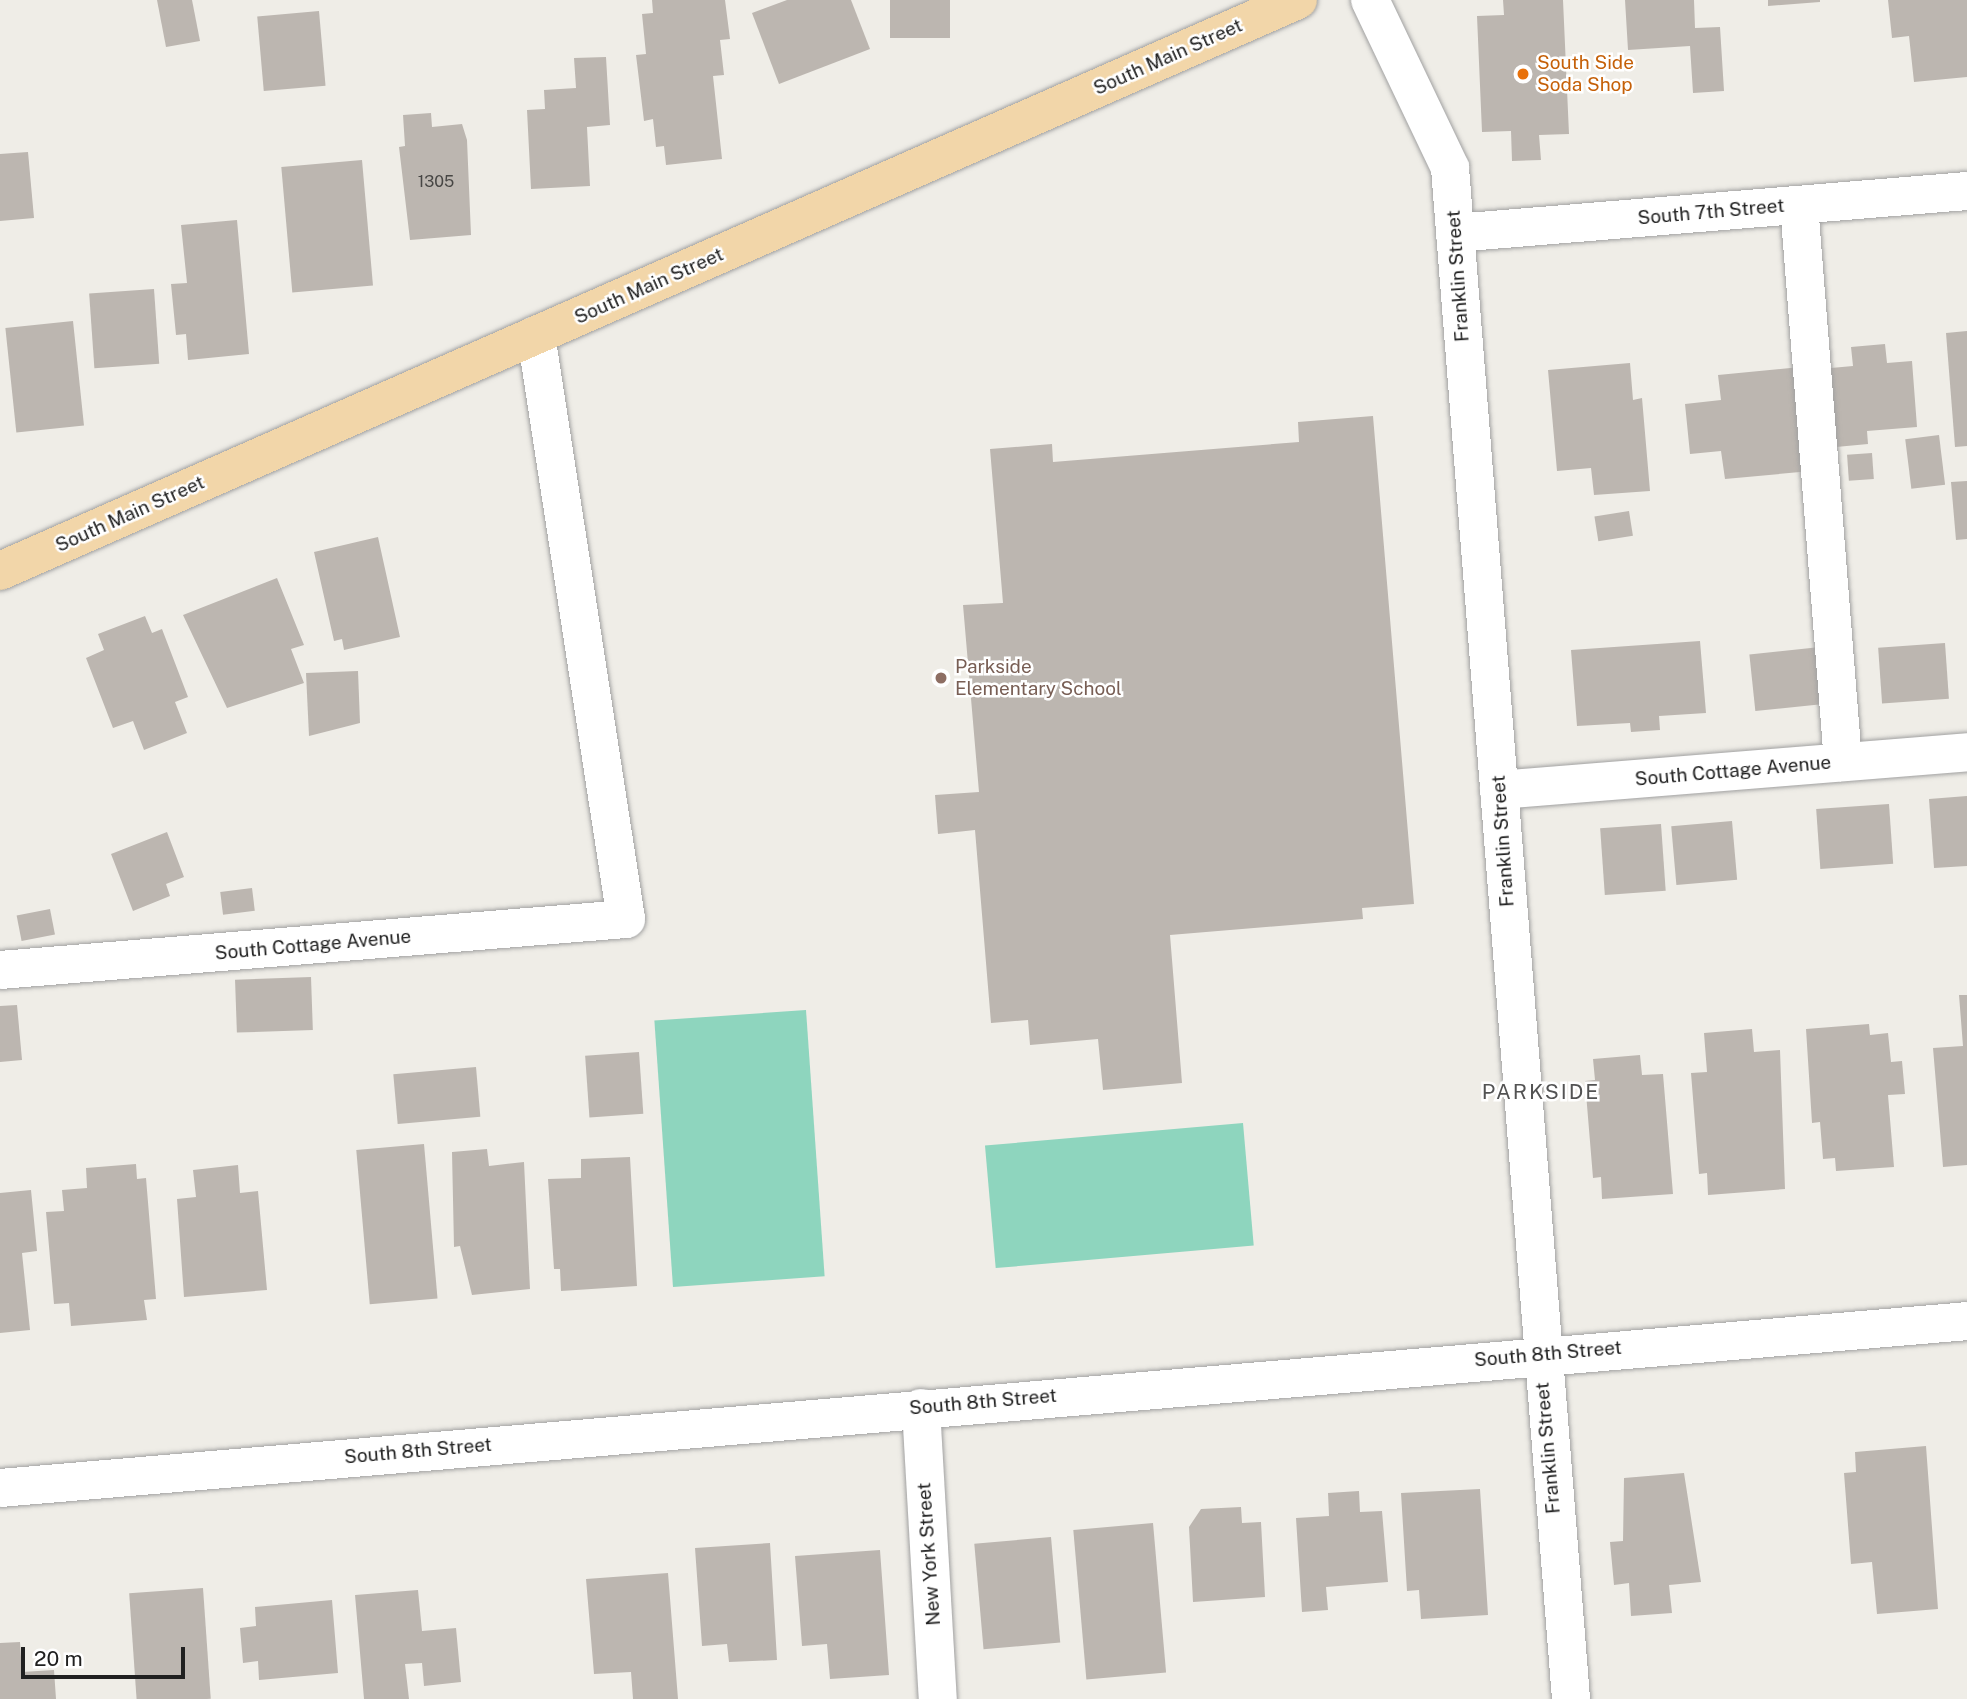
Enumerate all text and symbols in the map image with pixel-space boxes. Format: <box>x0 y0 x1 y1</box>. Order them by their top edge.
street label: South Main Street <box>1090 14 1246 100</box>
place label: South Side Soda Shop <box>1537 52 1634 96</box>
marker: South Side Soda Shop <box>1515 66 1531 82</box>
house number: 1305 <box>418 172 454 192</box>
street label: South 7th Street <box>1637 194 1785 230</box>
street label: Franklin Street <box>1442 209 1474 343</box>
street label: South Main Street <box>571 243 727 329</box>
street label: South Main Street <box>52 471 208 557</box>
place label: Parkside Elementary School <box>955 656 1122 700</box>
marker: Parkside Elementary School <box>933 670 949 686</box>
street label: South Cottage Avenue <box>1634 751 1832 791</box>
street label: Franklin Street <box>1487 774 1519 908</box>
street label: South Cottage Avenue <box>214 925 412 965</box>
district label: PARKSIDE <box>1483 1079 1599 1105</box>
street label: South 8th Street <box>1473 1336 1623 1372</box>
street label: Franklin Street <box>1531 1381 1565 1515</box>
street label: South 8th Street <box>908 1384 1058 1420</box>
street label: South 8th Street <box>343 1433 493 1469</box>
street label: New York Street <box>913 1482 945 1626</box>
scale bar <box>24 1632 189 1676</box>
text: 20 m <box>34 1646 83 1671</box>

